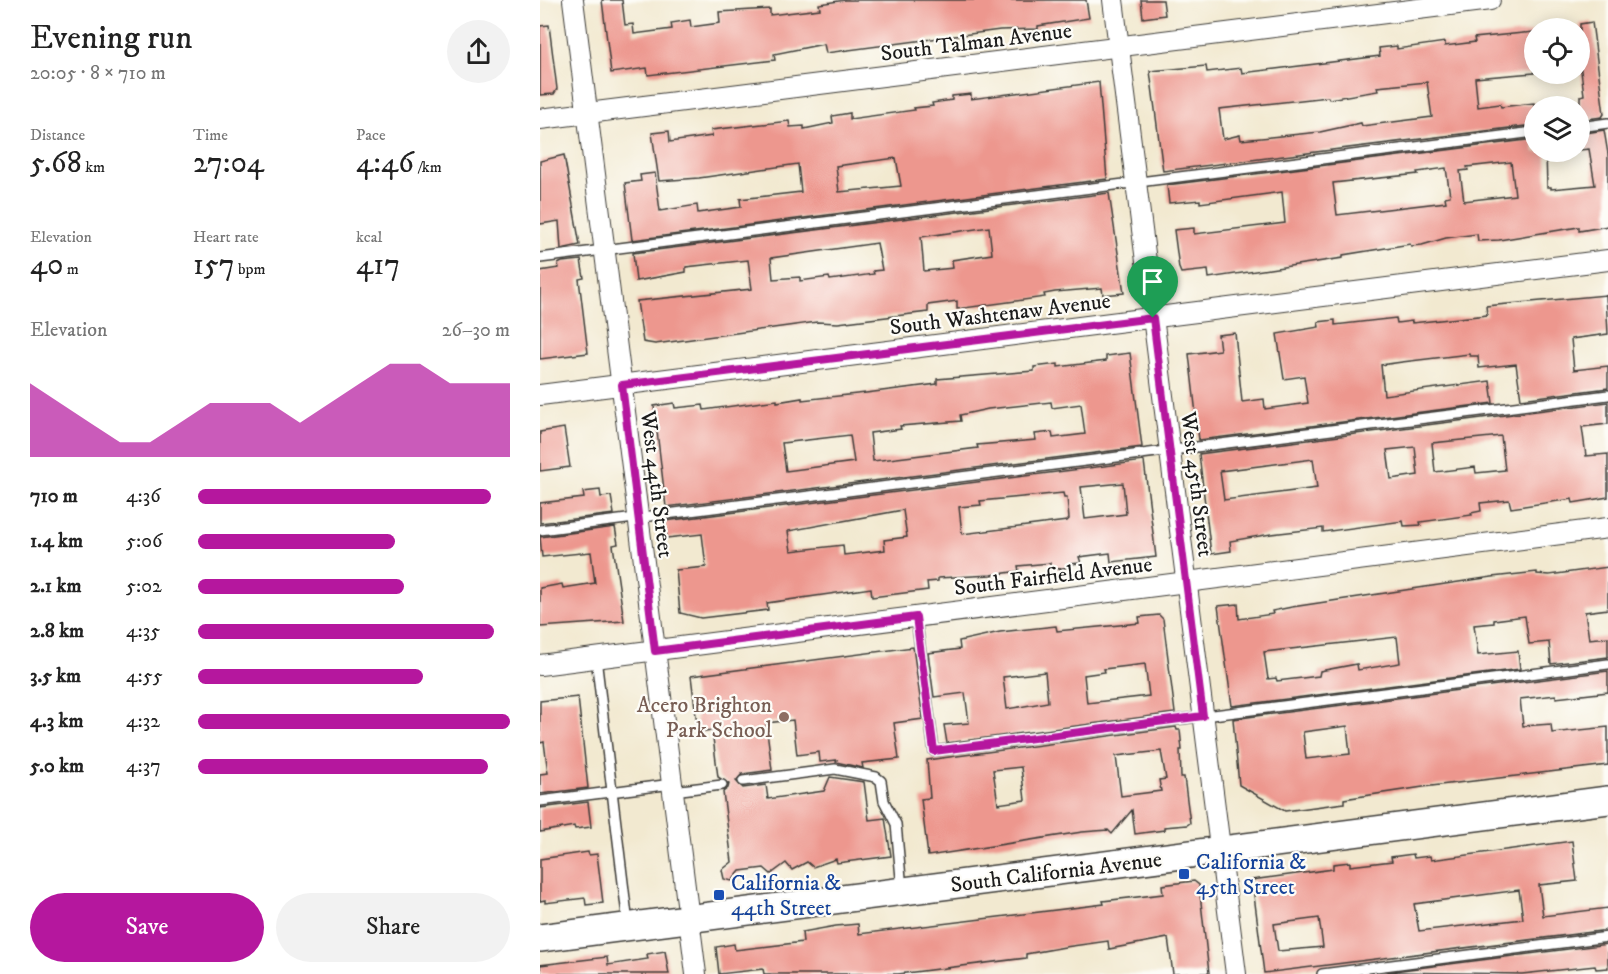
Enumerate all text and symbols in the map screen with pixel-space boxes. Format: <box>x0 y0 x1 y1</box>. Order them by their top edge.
street label: South Talman Avenue <box>879 17 1073 68</box>
text: Evening run <box>30 18 192 59</box>
map controls <box>1524 18 1590 162</box>
button: locate <box>1524 18 1590 84</box>
button: share <box>447 20 510 83</box>
text: 20:05 · 8 × 710 m <box>30 61 166 86</box>
button: layers <box>1524 96 1590 162</box>
text: Distance <box>30 125 85 145</box>
text: Time <box>193 125 228 145</box>
text: Pace <box>356 125 386 145</box>
text: 5.68 <box>30 145 82 182</box>
text: 27:04 <box>193 145 264 182</box>
text: 4:46 <box>356 145 414 182</box>
text: km <box>82 157 105 177</box>
text: /km <box>414 157 442 177</box>
text: Elevation <box>30 227 92 247</box>
text: Heart rate <box>193 227 259 247</box>
text: kcal <box>356 227 382 247</box>
text: 40 <box>30 247 63 284</box>
text: 157 <box>193 247 235 284</box>
text: 417 <box>356 247 400 284</box>
pin <box>1127 256 1178 318</box>
text: m <box>63 259 79 279</box>
text: bpm <box>235 259 266 279</box>
icon: arrive <box>1136 265 1169 298</box>
street label: South Washtenaw Avenue <box>888 288 1112 341</box>
text: Elevation <box>30 318 107 343</box>
text: 26–30 m <box>442 318 510 343</box>
street label: West 44th Street <box>634 408 679 559</box>
street label: West 45th Street <box>1174 409 1219 558</box>
text: 710 m <box>30 484 78 509</box>
text: 4:36 <box>126 484 161 509</box>
text: 1.4 km <box>30 529 83 554</box>
text: 5:06 <box>126 529 162 554</box>
street label: South Fairfield Avenue <box>953 551 1154 602</box>
text: 2.1 km <box>30 574 81 599</box>
text: 5:02 <box>126 574 162 599</box>
text: 2.8 km <box>30 619 84 644</box>
text: 4:35 <box>126 619 160 644</box>
text: 3.5 km <box>30 664 81 689</box>
text: 4:55 <box>126 664 163 689</box>
place label: Acero Brighton Park School <box>637 692 772 744</box>
text: 4.3 km <box>30 709 83 734</box>
text: 4:32 <box>126 709 160 734</box>
marker: Acero Brighton Park School <box>777 710 791 724</box>
text: 5.0 km <box>30 754 84 779</box>
text: 4:37 <box>126 754 161 779</box>
street label: South California Avenue <box>949 846 1163 899</box>
place label: California & 45th Street <box>1196 849 1306 901</box>
marker: California & 45th Street <box>1177 867 1191 881</box>
place label: California & 44th Street <box>731 870 841 922</box>
marker: California & 44th Street <box>712 888 726 902</box>
button: Save <box>30 893 264 962</box>
button: Share <box>276 893 510 962</box>

